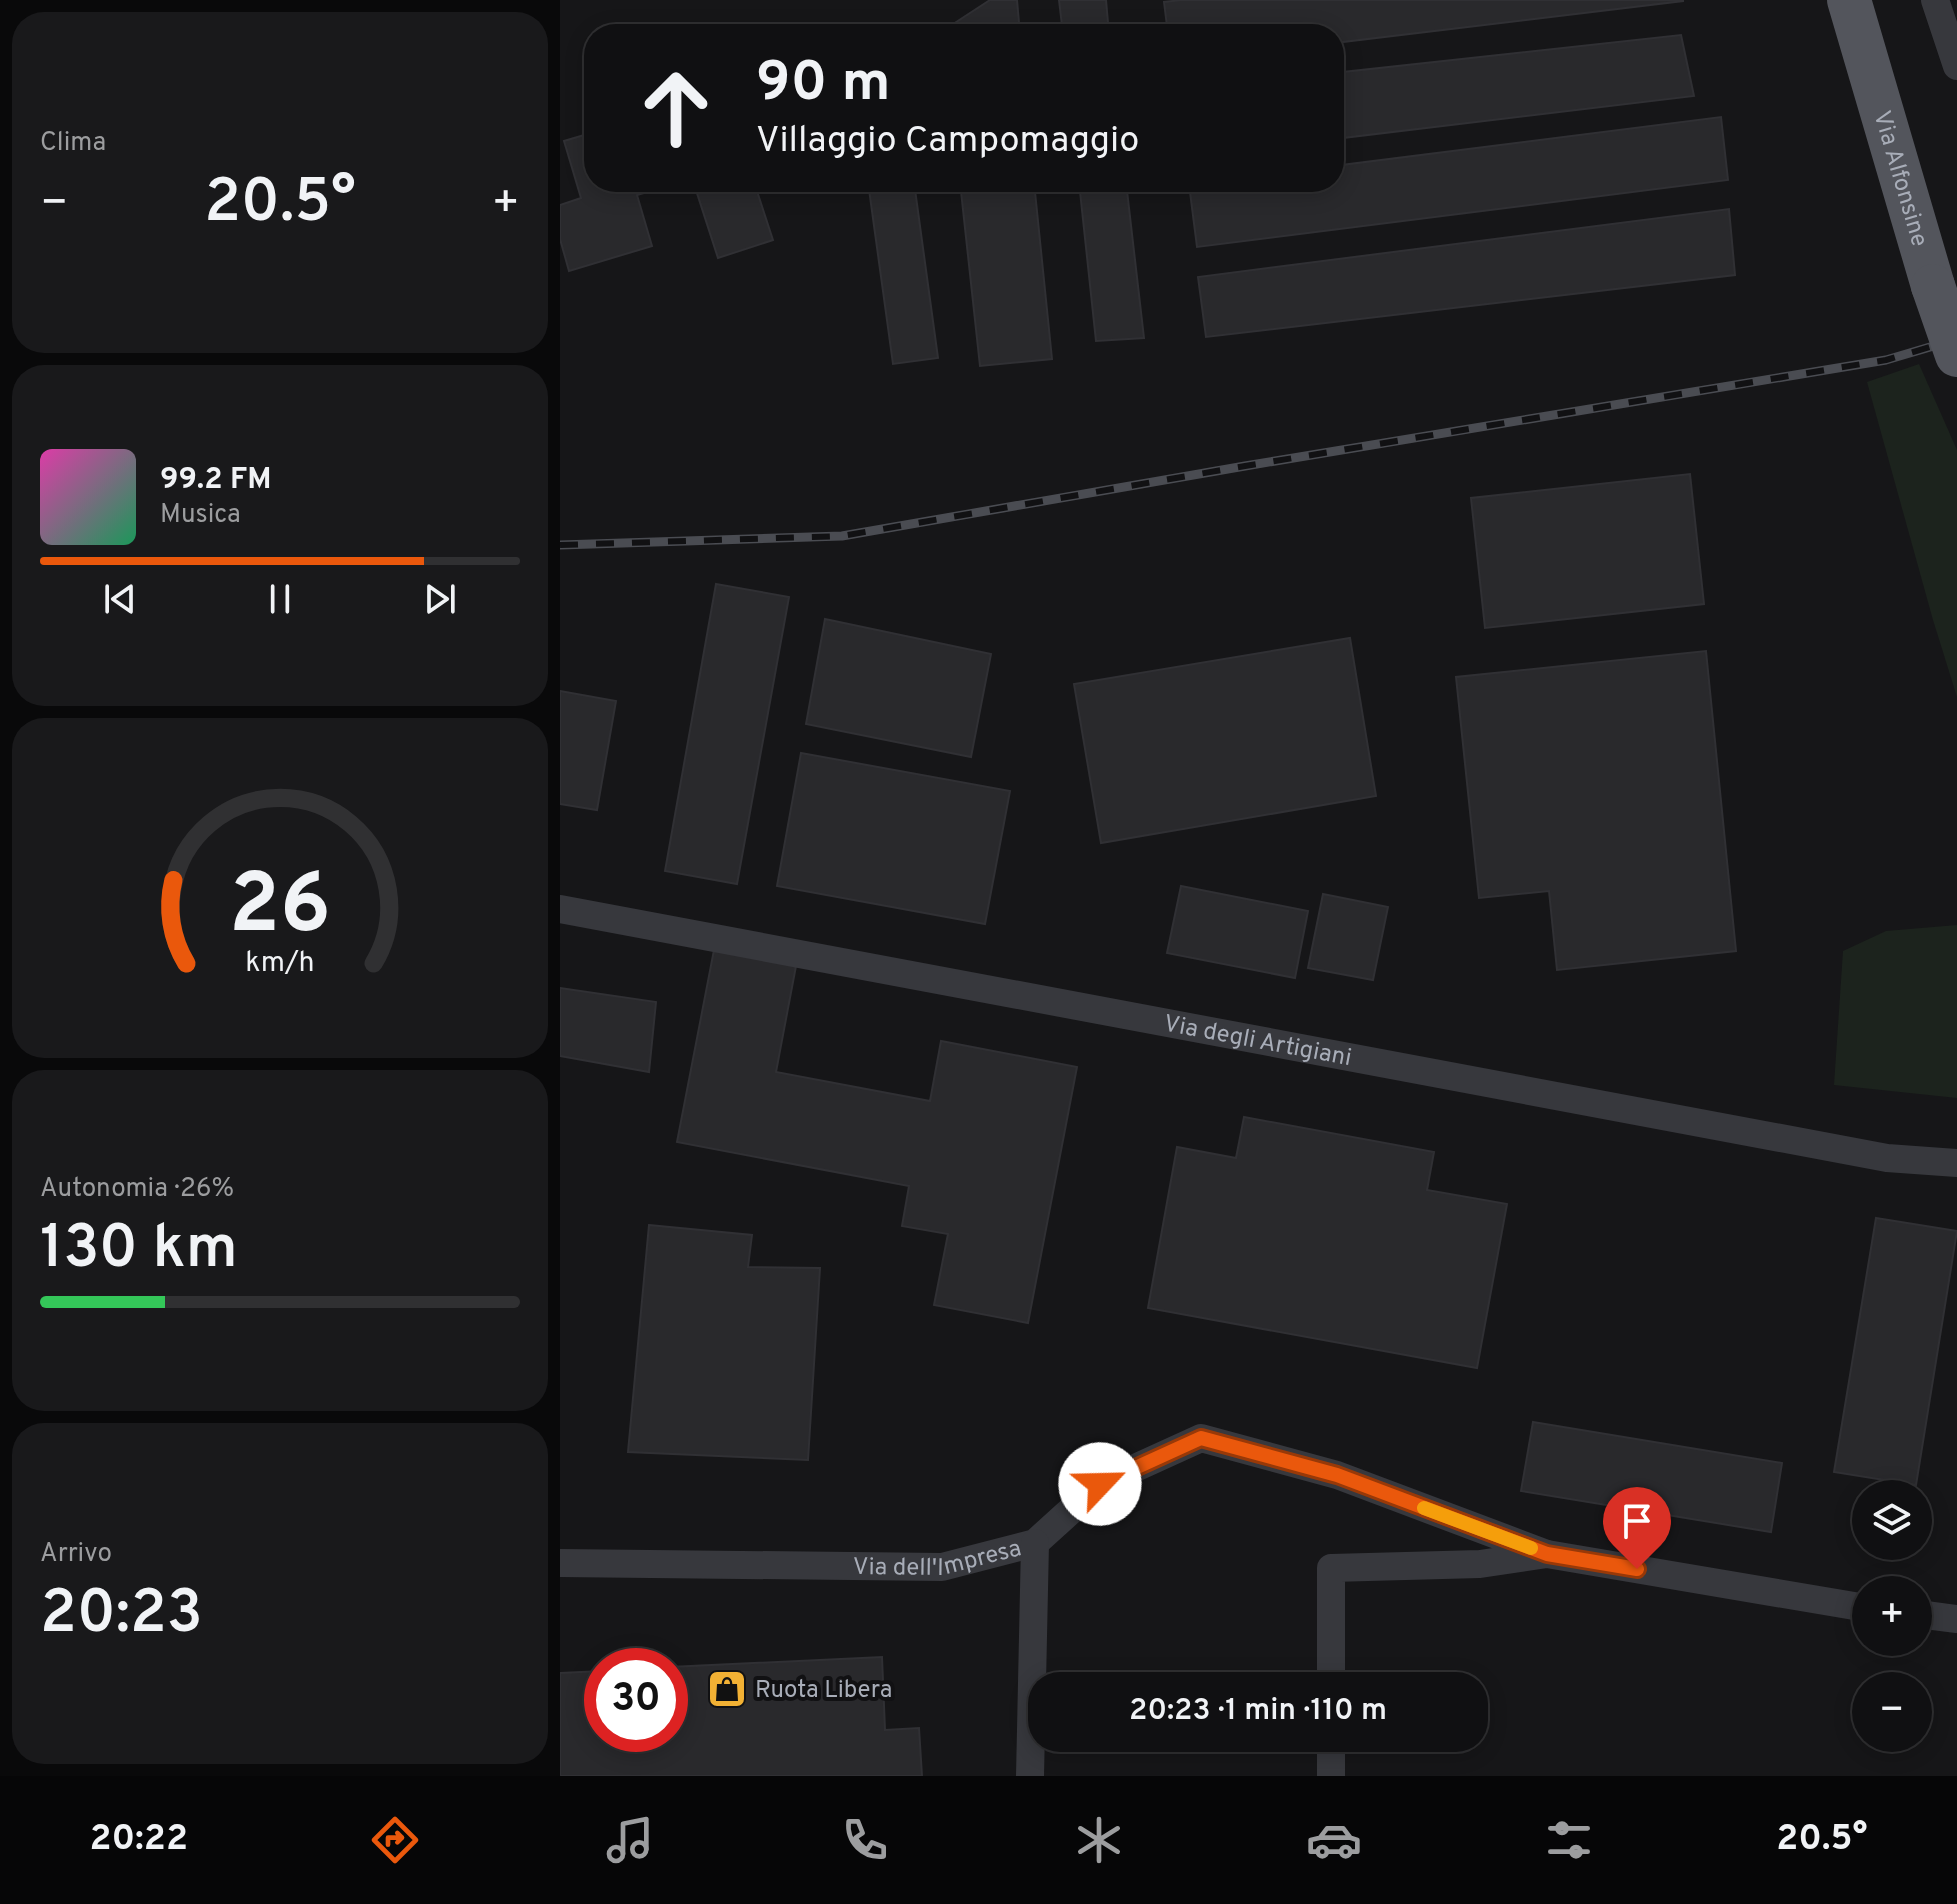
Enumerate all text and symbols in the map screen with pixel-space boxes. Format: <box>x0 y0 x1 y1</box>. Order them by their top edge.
text: 90 m <box>756 50 891 120</box>
icon: ahead <box>624 56 728 160</box>
street label: Via Alfonsine <box>1865 108 1934 250</box>
text: Villaggio Campomaggio <box>756 119 1139 165</box>
text: Clima <box>40 127 106 160</box>
text: 20.5° <box>204 167 356 243</box>
text: − <box>40 177 68 233</box>
text: + <box>492 177 520 233</box>
text: 99.2 FM <box>160 462 272 499</box>
text: Musica <box>160 499 241 532</box>
icon: previous <box>98 577 142 621</box>
icon: pause <box>258 577 302 621</box>
icon: next <box>418 577 462 621</box>
text: 26 <box>229 857 331 962</box>
text: km/h <box>245 946 315 982</box>
street label: Via degli Artigiani <box>1161 1010 1354 1074</box>
text: Autonomia · 26% <box>40 1173 234 1206</box>
text: 130 km <box>40 1213 238 1289</box>
position arrow <box>1058 1442 1142 1526</box>
map controls <box>1852 1480 1932 1752</box>
button: layers <box>1852 1480 1932 1560</box>
pin <box>1603 1487 1671 1569</box>
icon: arrive <box>1615 1499 1659 1543</box>
street label: Via dell'Impresa <box>853 1534 1025 1584</box>
text: Arrivo <box>40 1538 112 1571</box>
button: + <box>1852 1576 1932 1656</box>
text: 20:23 <box>40 1578 203 1654</box>
speed limit sign: 30 <box>584 1648 688 1752</box>
shop icon: Ruota Libera <box>706 1668 748 1710</box>
button: − <box>1852 1672 1932 1752</box>
place label: Ruota Libera <box>755 1676 892 1706</box>
text: 20:23 · 1 min · 110 m <box>1129 1693 1387 1730</box>
icon: directions <box>367 1812 423 1868</box>
icon: music <box>602 1812 658 1868</box>
icon: phone <box>837 1812 893 1868</box>
icon: climate <box>1071 1812 1127 1868</box>
icon: car <box>1306 1812 1362 1868</box>
icon: filters <box>1541 1812 1597 1868</box>
text: 20:22 <box>89 1817 188 1863</box>
text: 20.5° <box>1776 1817 1868 1863</box>

